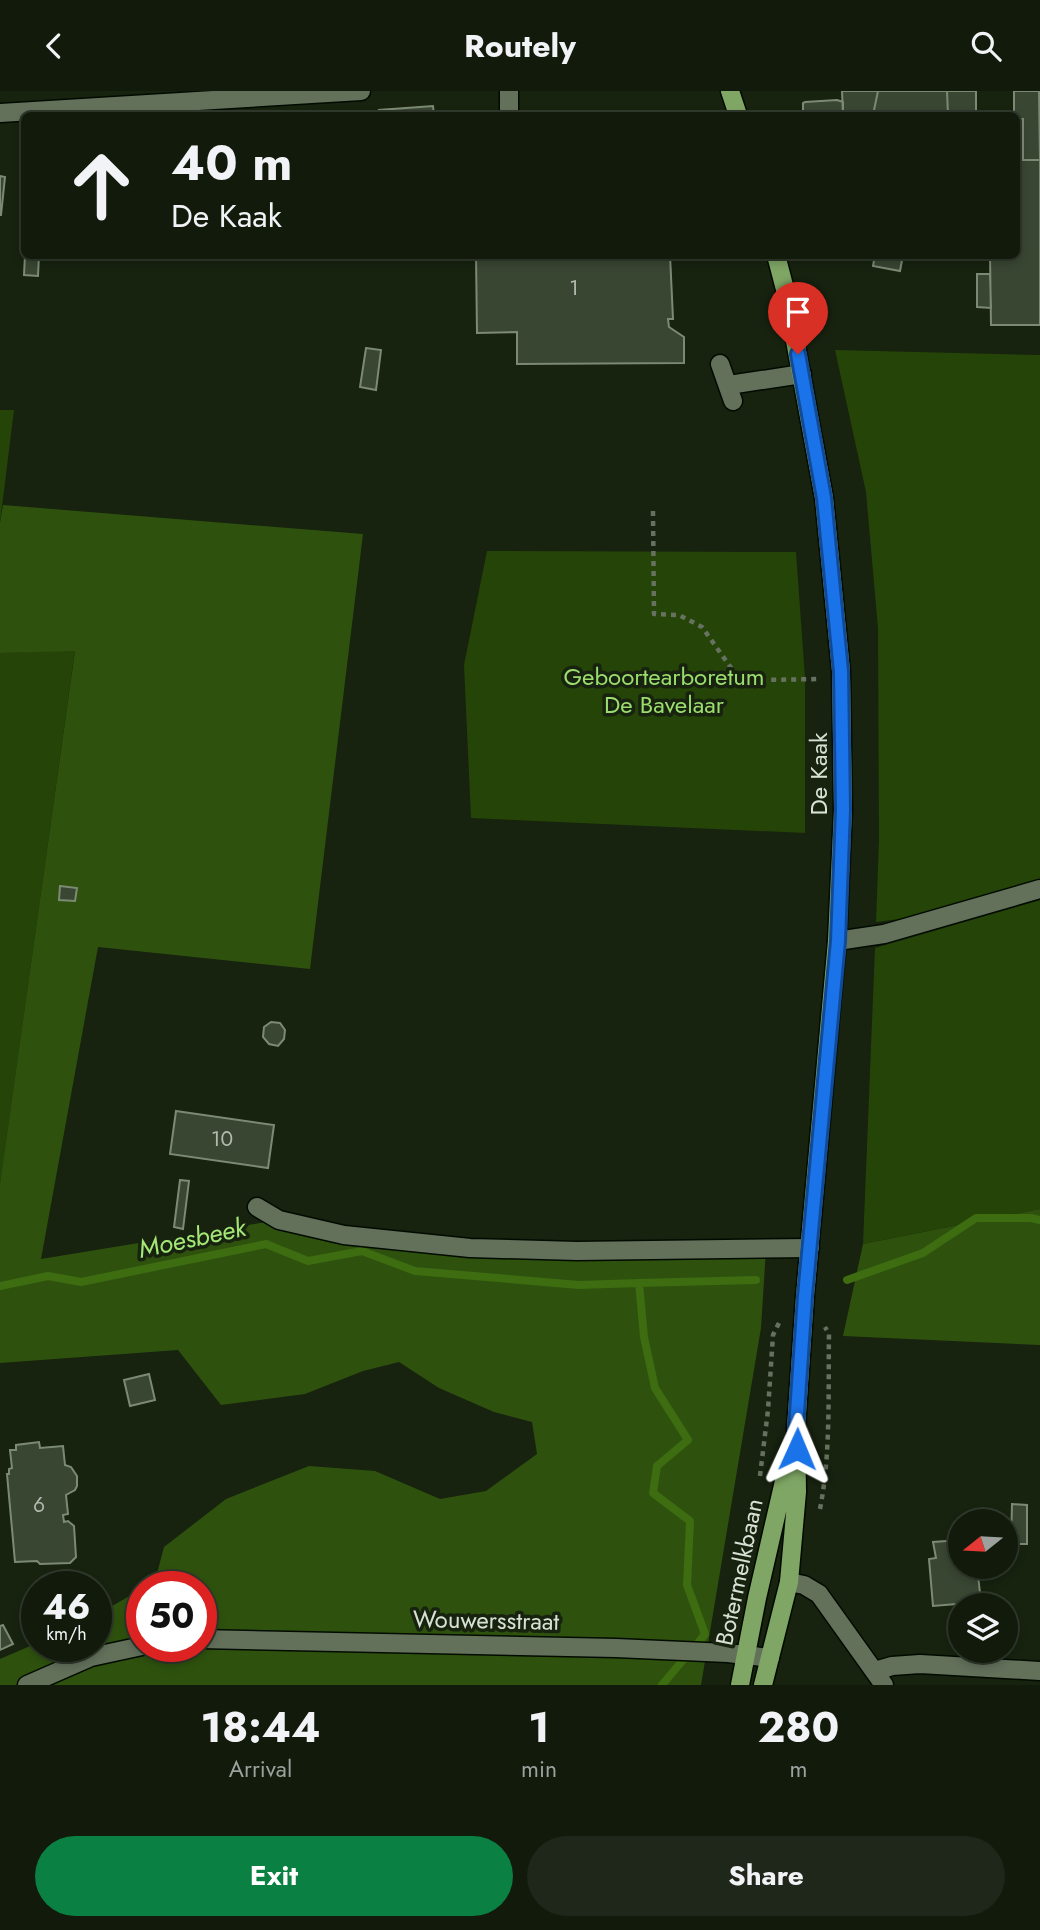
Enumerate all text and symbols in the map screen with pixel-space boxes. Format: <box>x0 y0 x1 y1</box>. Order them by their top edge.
text: Routely <box>464 23 576 69</box>
icon: back <box>35 27 73 65</box>
icon: search <box>967 27 1005 65</box>
text: 40 m <box>171 128 293 198</box>
icon: ahead <box>56 140 147 231</box>
text: De Kaak <box>171 193 282 239</box>
house number: 1 <box>569 273 579 303</box>
pin <box>768 282 828 354</box>
icon: arrive <box>779 293 817 331</box>
park label: Geboortearboretum De Bavelaar <box>563 659 765 722</box>
street label: De Kaak <box>801 732 836 816</box>
house number: 10 <box>211 1124 233 1154</box>
water label: Moesbeek <box>135 1208 251 1268</box>
position arrow <box>760 1412 834 1486</box>
house number: 6 <box>33 1490 45 1520</box>
street label: Botermelkbaan <box>706 1495 772 1649</box>
north arrow <box>948 1509 1018 1579</box>
map controls <box>948 1509 1018 1663</box>
speed limit sign: 50 <box>126 1571 217 1662</box>
text: 46 <box>43 1582 90 1632</box>
button: layers <box>948 1593 1018 1663</box>
street label: Wouwersstraat <box>413 1601 560 1639</box>
text: km/h <box>46 1621 87 1647</box>
text: 18:44 <box>201 1697 320 1758</box>
text: 1 <box>528 1697 550 1758</box>
text: 280 <box>758 1697 839 1758</box>
text: Arrival <box>229 1752 292 1786</box>
text: min <box>521 1752 557 1786</box>
text: m <box>790 1752 807 1786</box>
button: Exit <box>35 1836 513 1916</box>
button: Share <box>527 1836 1005 1916</box>

